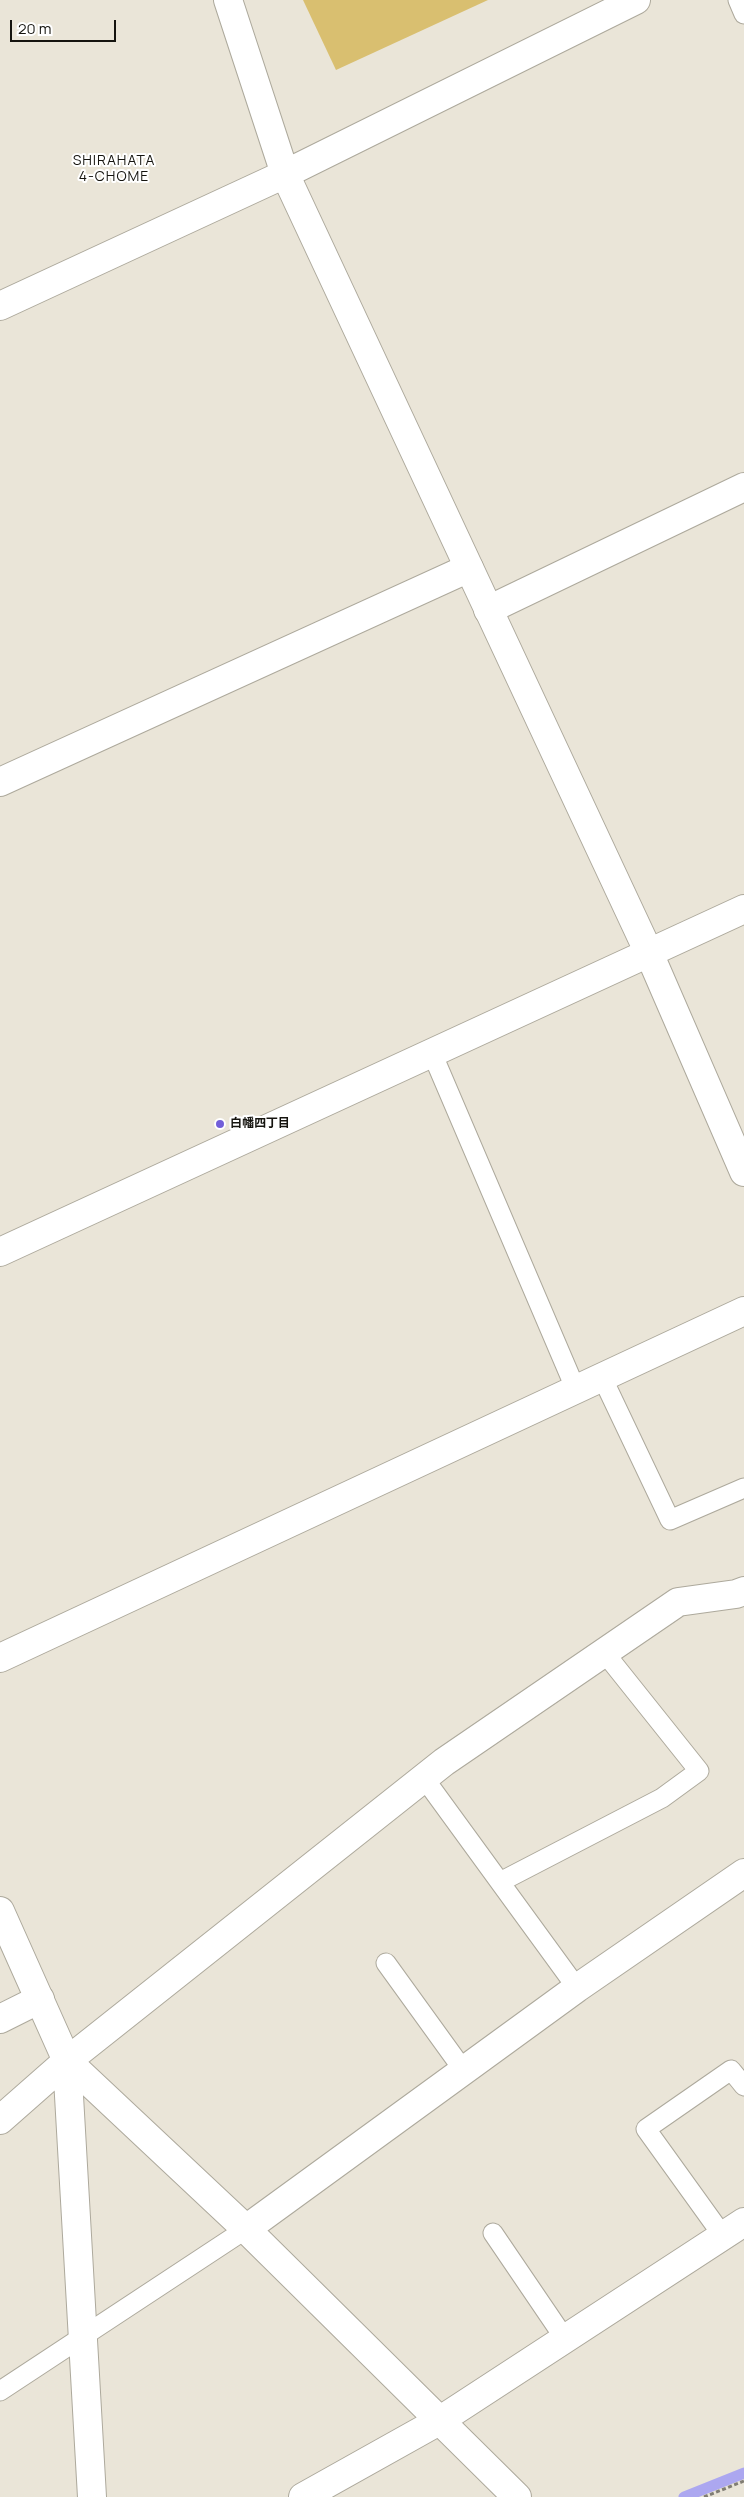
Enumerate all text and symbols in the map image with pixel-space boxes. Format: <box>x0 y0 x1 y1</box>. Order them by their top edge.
scale bar <box>12 10 119 42</box>
text: 20 m <box>18 18 51 39</box>
district label: SHIRAHATA 4-CHOME <box>72 153 156 186</box>
place label: 白幡四丁目 <box>230 1117 290 1131</box>
marker: 白幡四丁目 <box>214 1118 226 1130</box>

